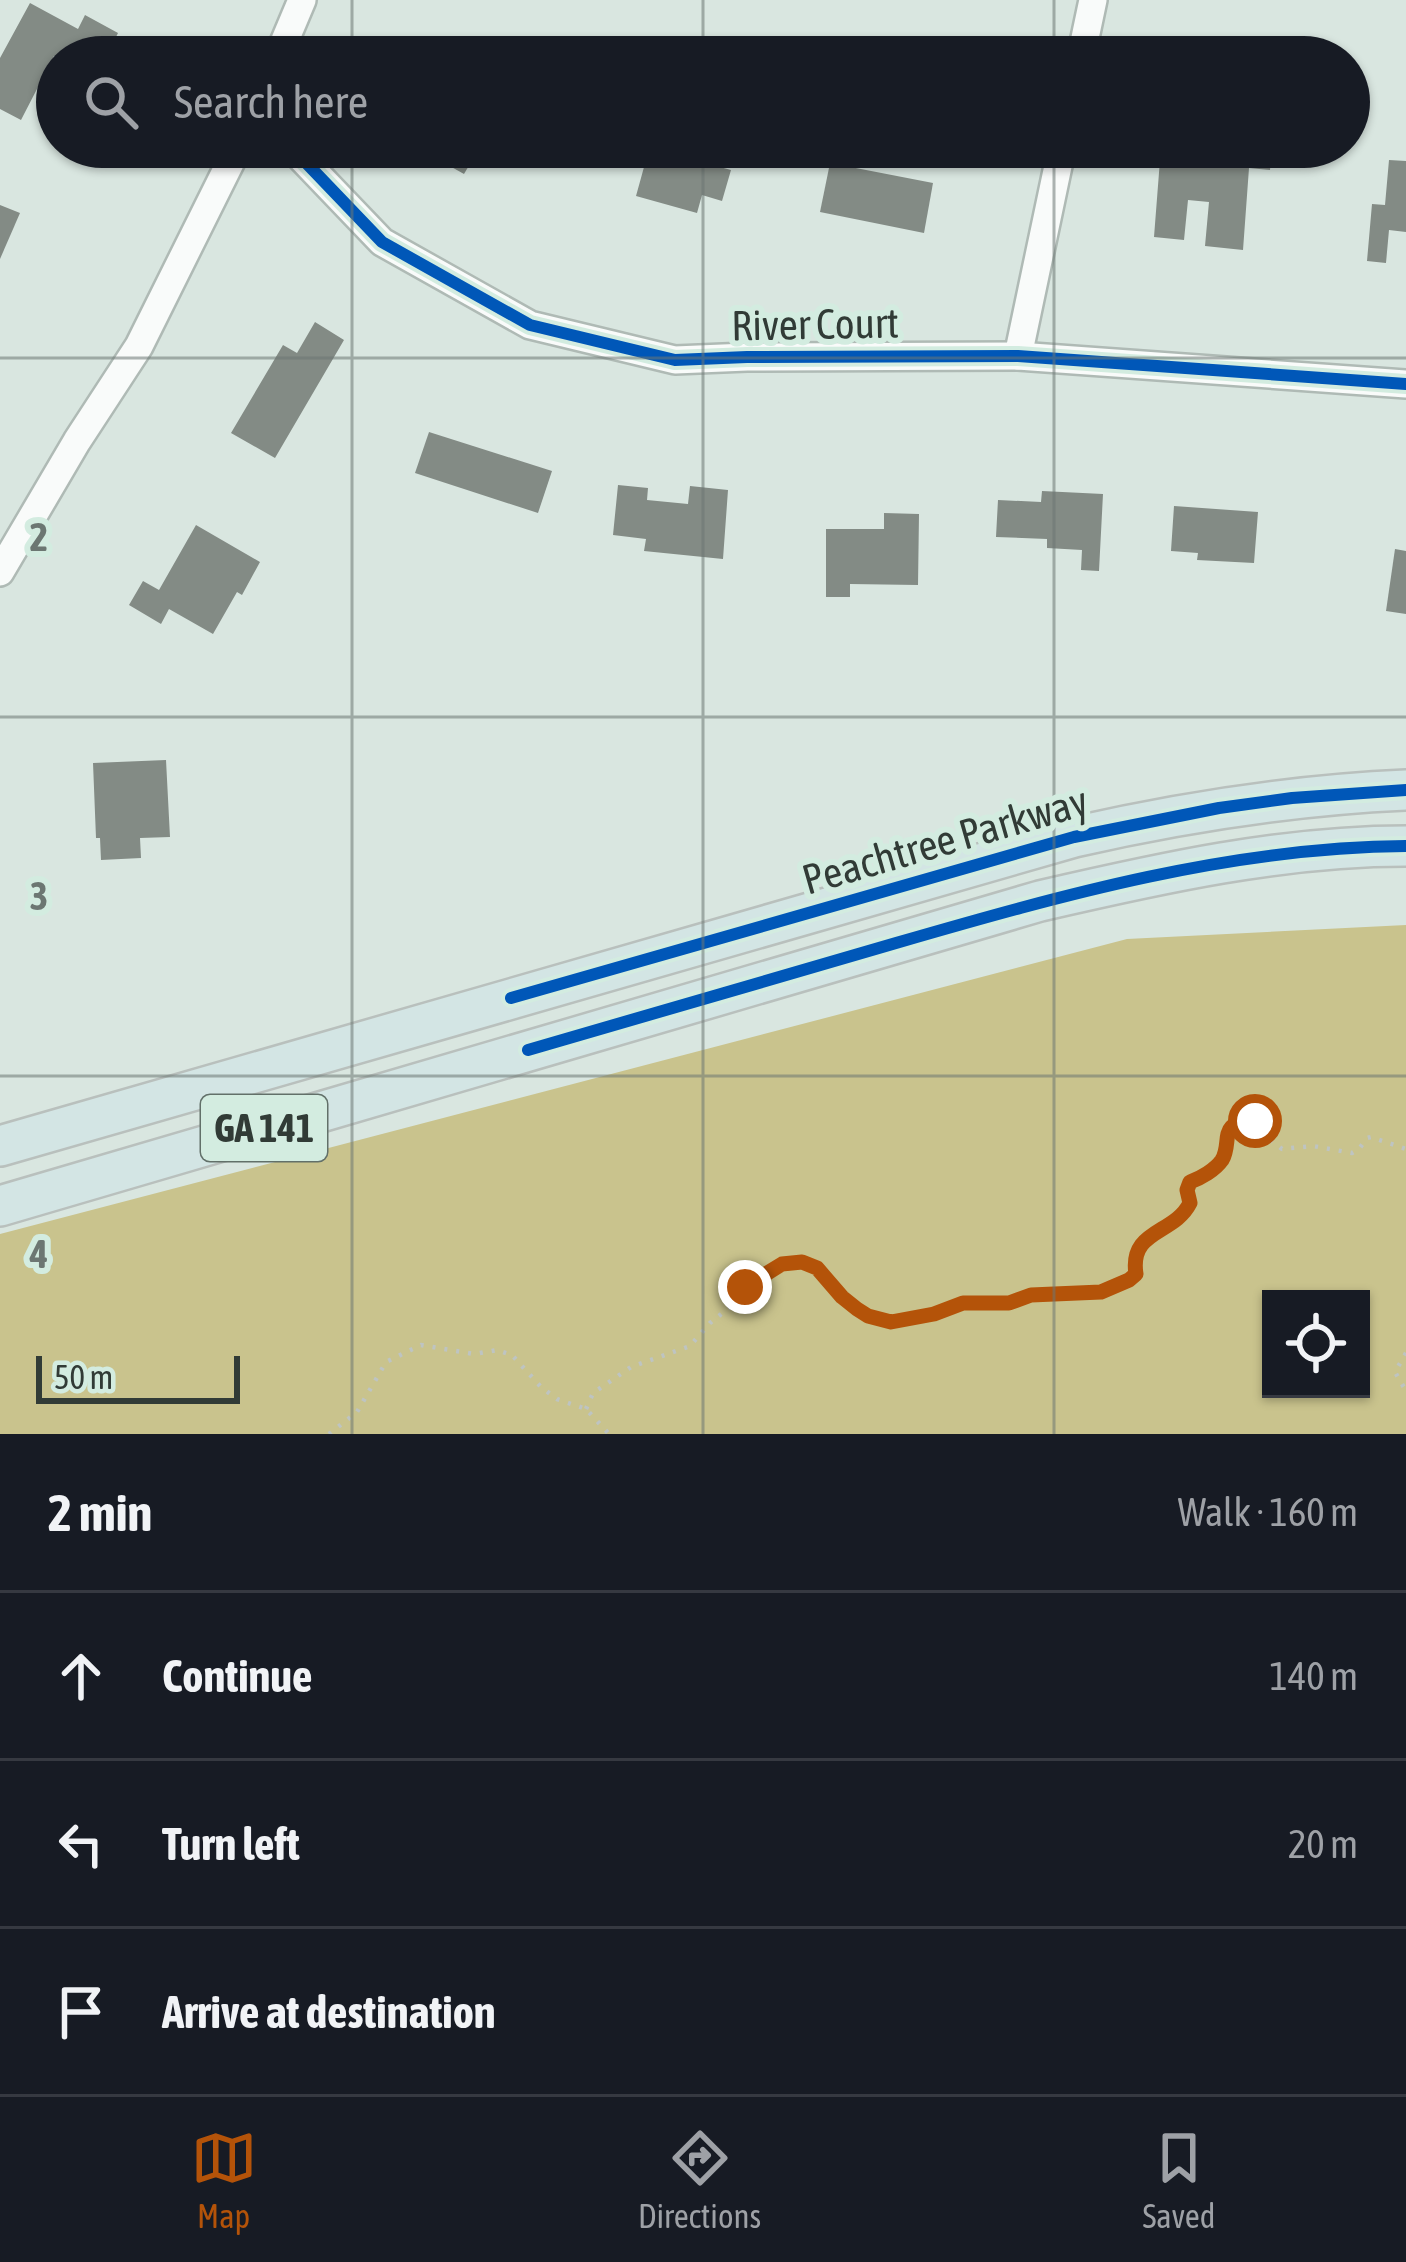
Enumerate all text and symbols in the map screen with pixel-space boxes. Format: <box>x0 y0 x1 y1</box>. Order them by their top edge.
search box <box>36 36 1370 168</box>
icon: search <box>78 69 144 135</box>
text: Search here <box>174 76 368 128</box>
street label: River Court <box>731 299 899 349</box>
text: 2 <box>30 515 48 559</box>
street label: Peachtree Parkway <box>797 776 1093 904</box>
text: 3 <box>30 874 48 918</box>
route start <box>1228 1094 1282 1148</box>
road number: GA 141 <box>201 1095 327 1161</box>
text: 4 <box>29 1232 48 1276</box>
route end <box>718 1260 772 1314</box>
map controls <box>1262 1290 1370 1398</box>
button: locate <box>1262 1290 1370 1398</box>
scale bar <box>36 1350 240 1403</box>
text: 50 m <box>54 1358 113 1396</box>
text: 2 min <box>48 1483 152 1542</box>
text: Walk · 160 m <box>1178 1490 1358 1534</box>
icon: ahead <box>48 1643 114 1709</box>
text: Continue <box>162 1650 313 1702</box>
text: 140 m <box>1270 1654 1358 1698</box>
icon: left <box>48 1811 114 1877</box>
text: Turn left <box>162 1818 300 1870</box>
text: 20 m <box>1288 1822 1358 1866</box>
icon: arrive <box>48 1979 114 2045</box>
text: Arrive at destination <box>162 1986 496 2038</box>
tab: Map <box>191 2125 257 2235</box>
tab: Directions <box>638 2125 761 2235</box>
tab: Saved <box>1142 2125 1215 2235</box>

